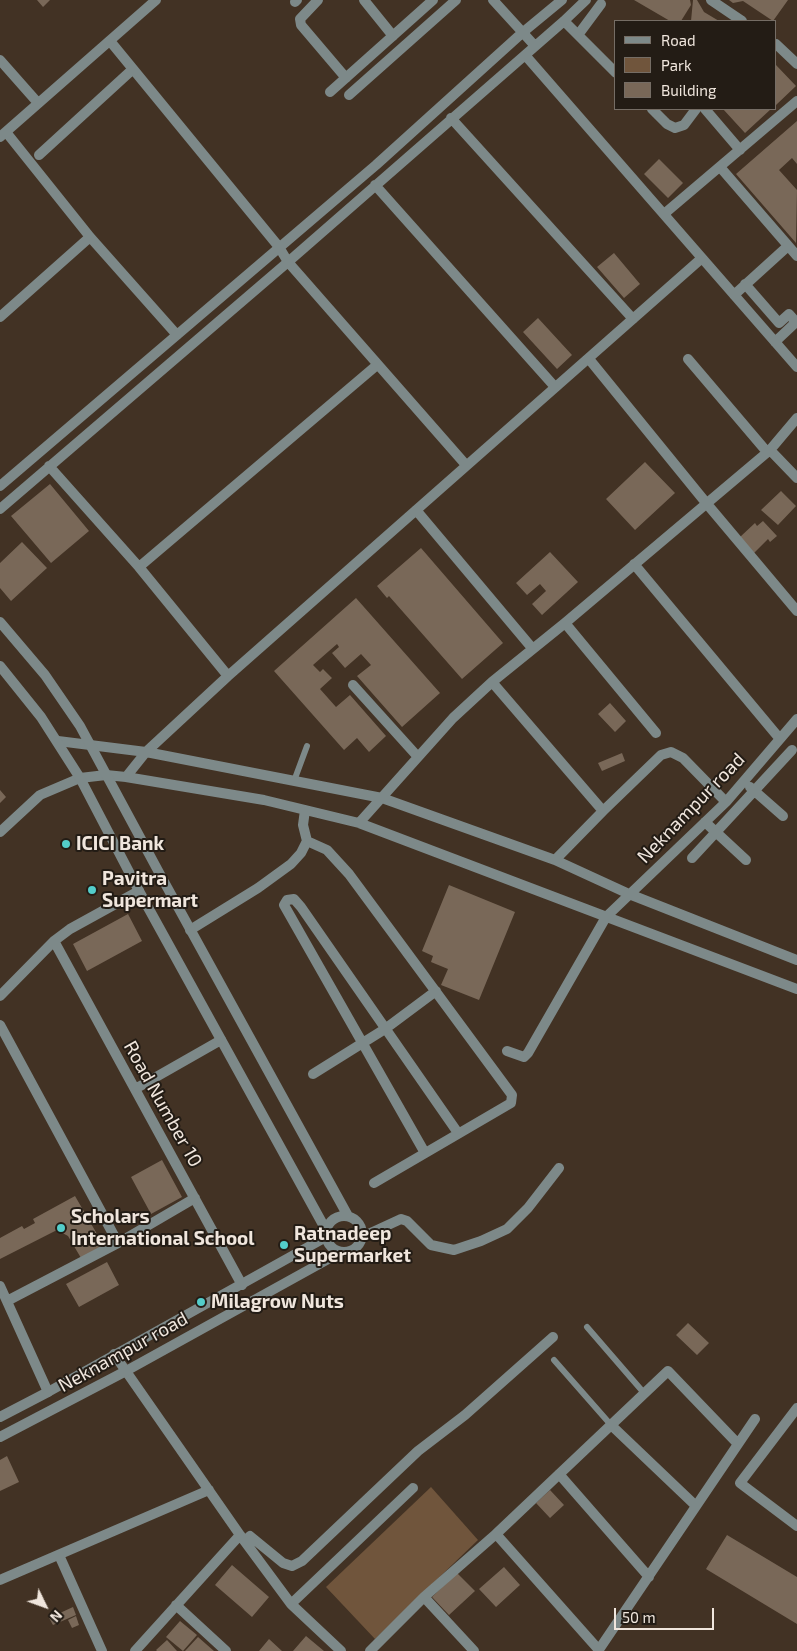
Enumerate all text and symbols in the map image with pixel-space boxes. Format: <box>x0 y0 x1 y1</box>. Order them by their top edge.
legend <box>614 20 777 110</box>
text: Road <box>661 31 696 49</box>
text: Park <box>661 56 692 74</box>
text: Building <box>661 81 716 99</box>
street label: Neknampur road <box>633 748 749 868</box>
place label: ICICI Bank <box>76 833 164 855</box>
marker: ICICI Bank <box>60 838 72 850</box>
place label: Pavitra Supermart <box>102 868 198 912</box>
marker: Pavitra Supermart <box>86 884 98 896</box>
street label: Road Number 10 <box>119 1037 207 1171</box>
place label: Scholars International School <box>71 1206 255 1250</box>
marker: Scholars International School <box>55 1222 67 1234</box>
place label: Ratnadeep Supermarket <box>294 1223 411 1267</box>
marker: Ratnadeep Supermarket <box>278 1239 290 1251</box>
place label: Milagrow Nuts <box>211 1291 344 1313</box>
marker: Milagrow Nuts <box>195 1296 207 1308</box>
street label: Neknampur road <box>54 1307 192 1397</box>
north arrow <box>20 1581 70 1631</box>
scale bar <box>617 1598 717 1630</box>
text: N <box>47 1607 66 1626</box>
text: 50 m <box>622 1608 656 1626</box>

